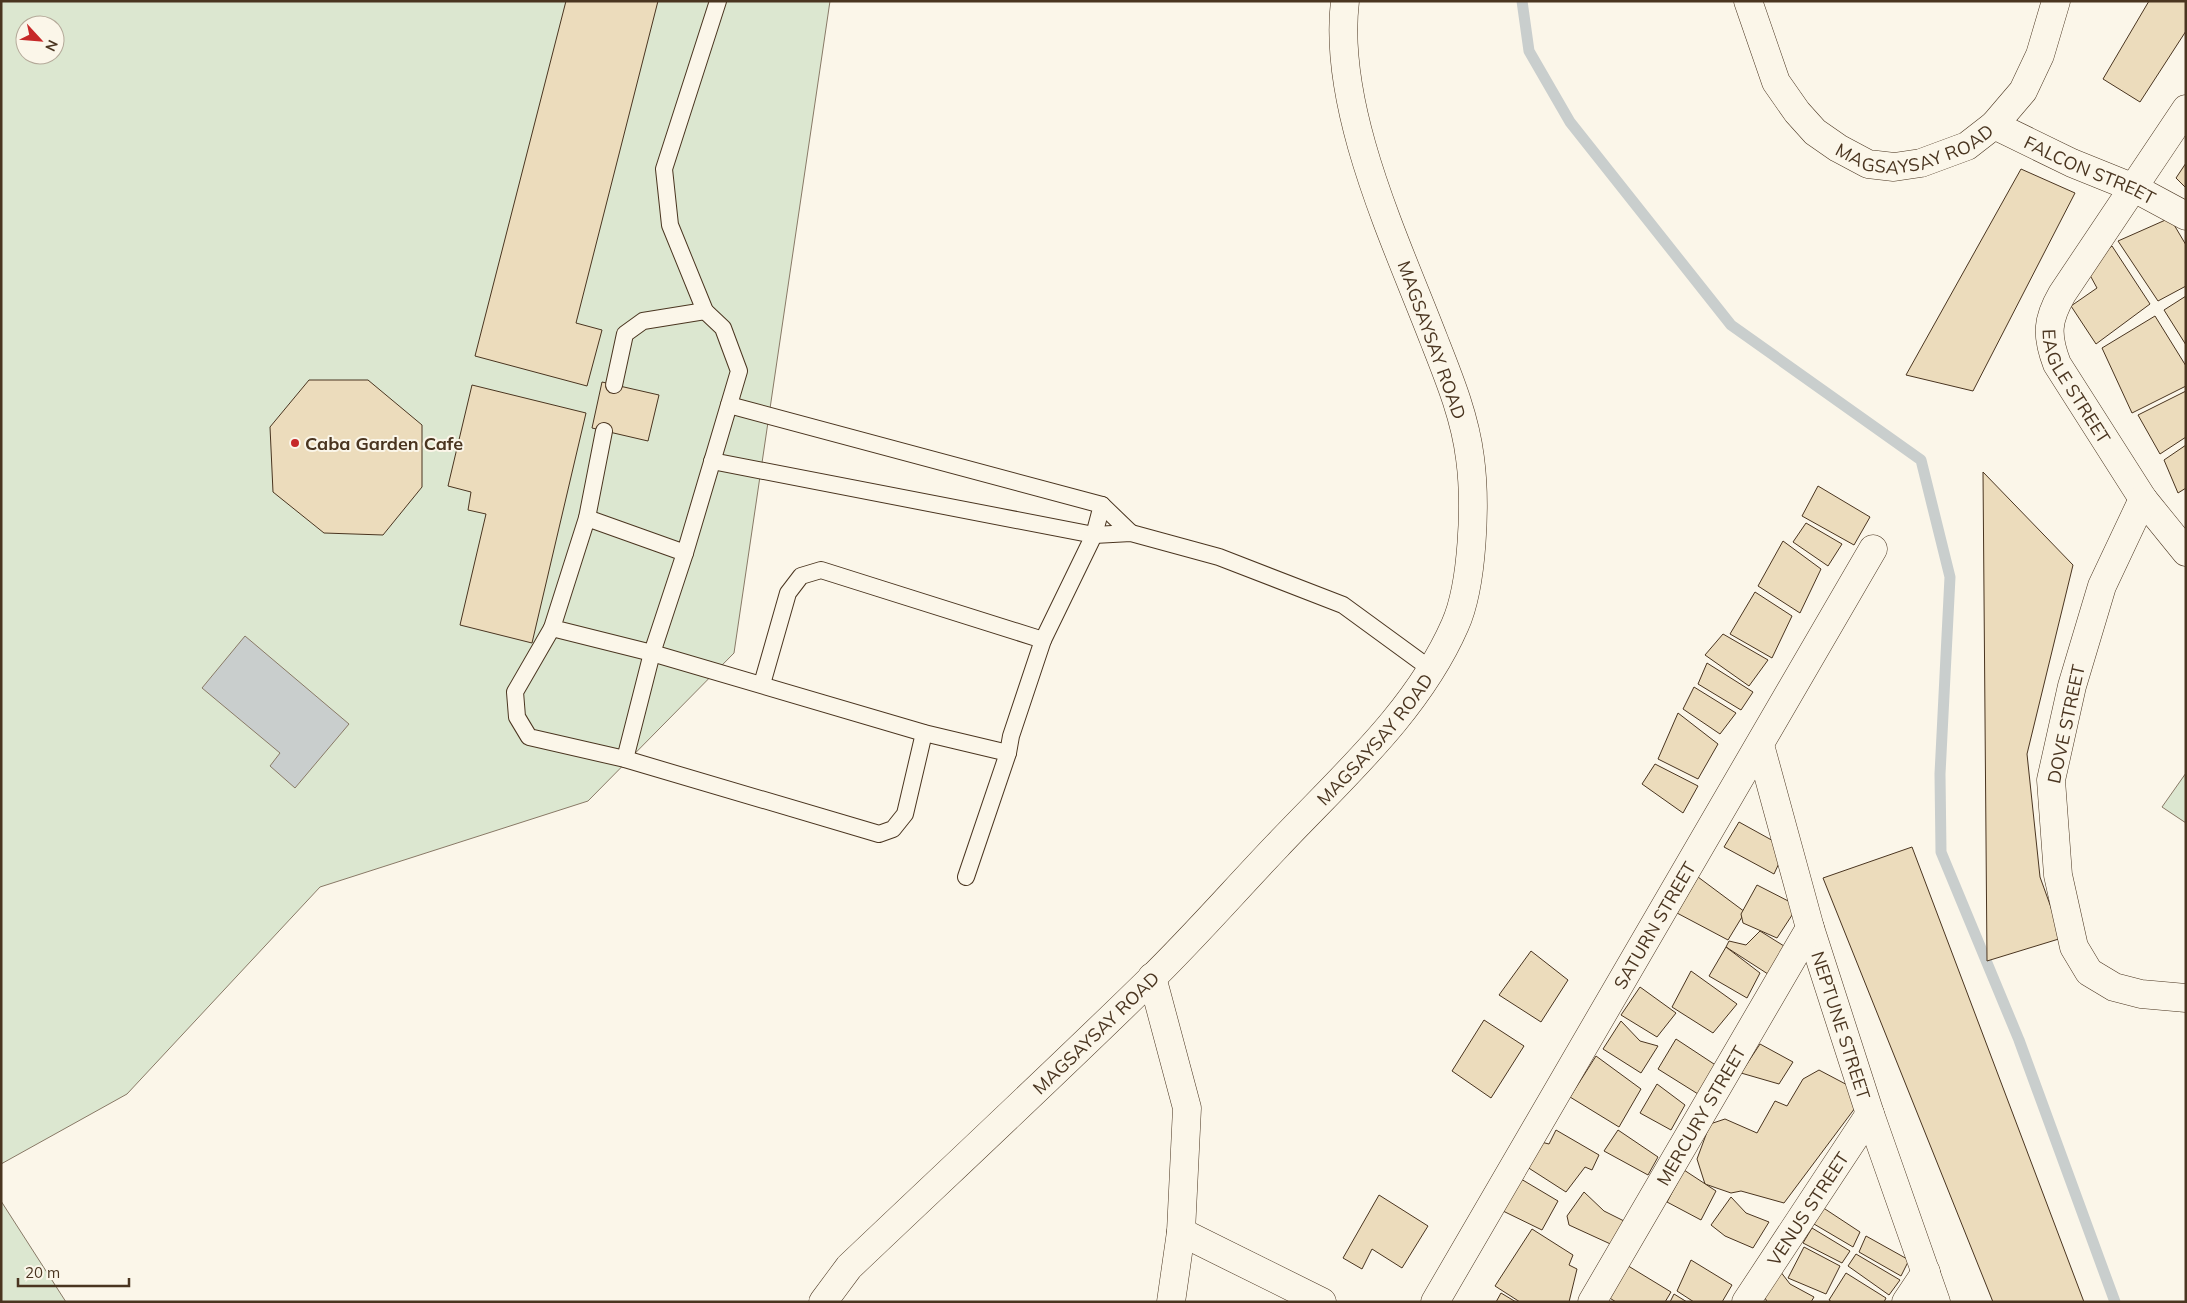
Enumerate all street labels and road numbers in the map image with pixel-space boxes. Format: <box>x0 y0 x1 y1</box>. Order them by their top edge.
street label: MAGSAYSAY ROAD <box>1832 119 1998 179</box>
street label: FALCON STREET <box>2021 130 2160 209</box>
street label: MAGSAYSAY ROAD <box>1393 258 1471 422</box>
street label: EAGLE STREET <box>2038 328 2116 448</box>
street label: DOVE STREET <box>2042 662 2090 786</box>
street label: MAGSAYSAY ROAD <box>1311 669 1438 810</box>
street label: SATURN STREET <box>1608 857 1700 993</box>
street label: NEPTUNE STREET <box>1807 948 1876 1102</box>
street label: MAGSAYSAY ROAD <box>1028 966 1164 1099</box>
street label: MERCURY STREET <box>1651 1041 1751 1189</box>
street label: VENUS STREET <box>1762 1147 1854 1270</box>

